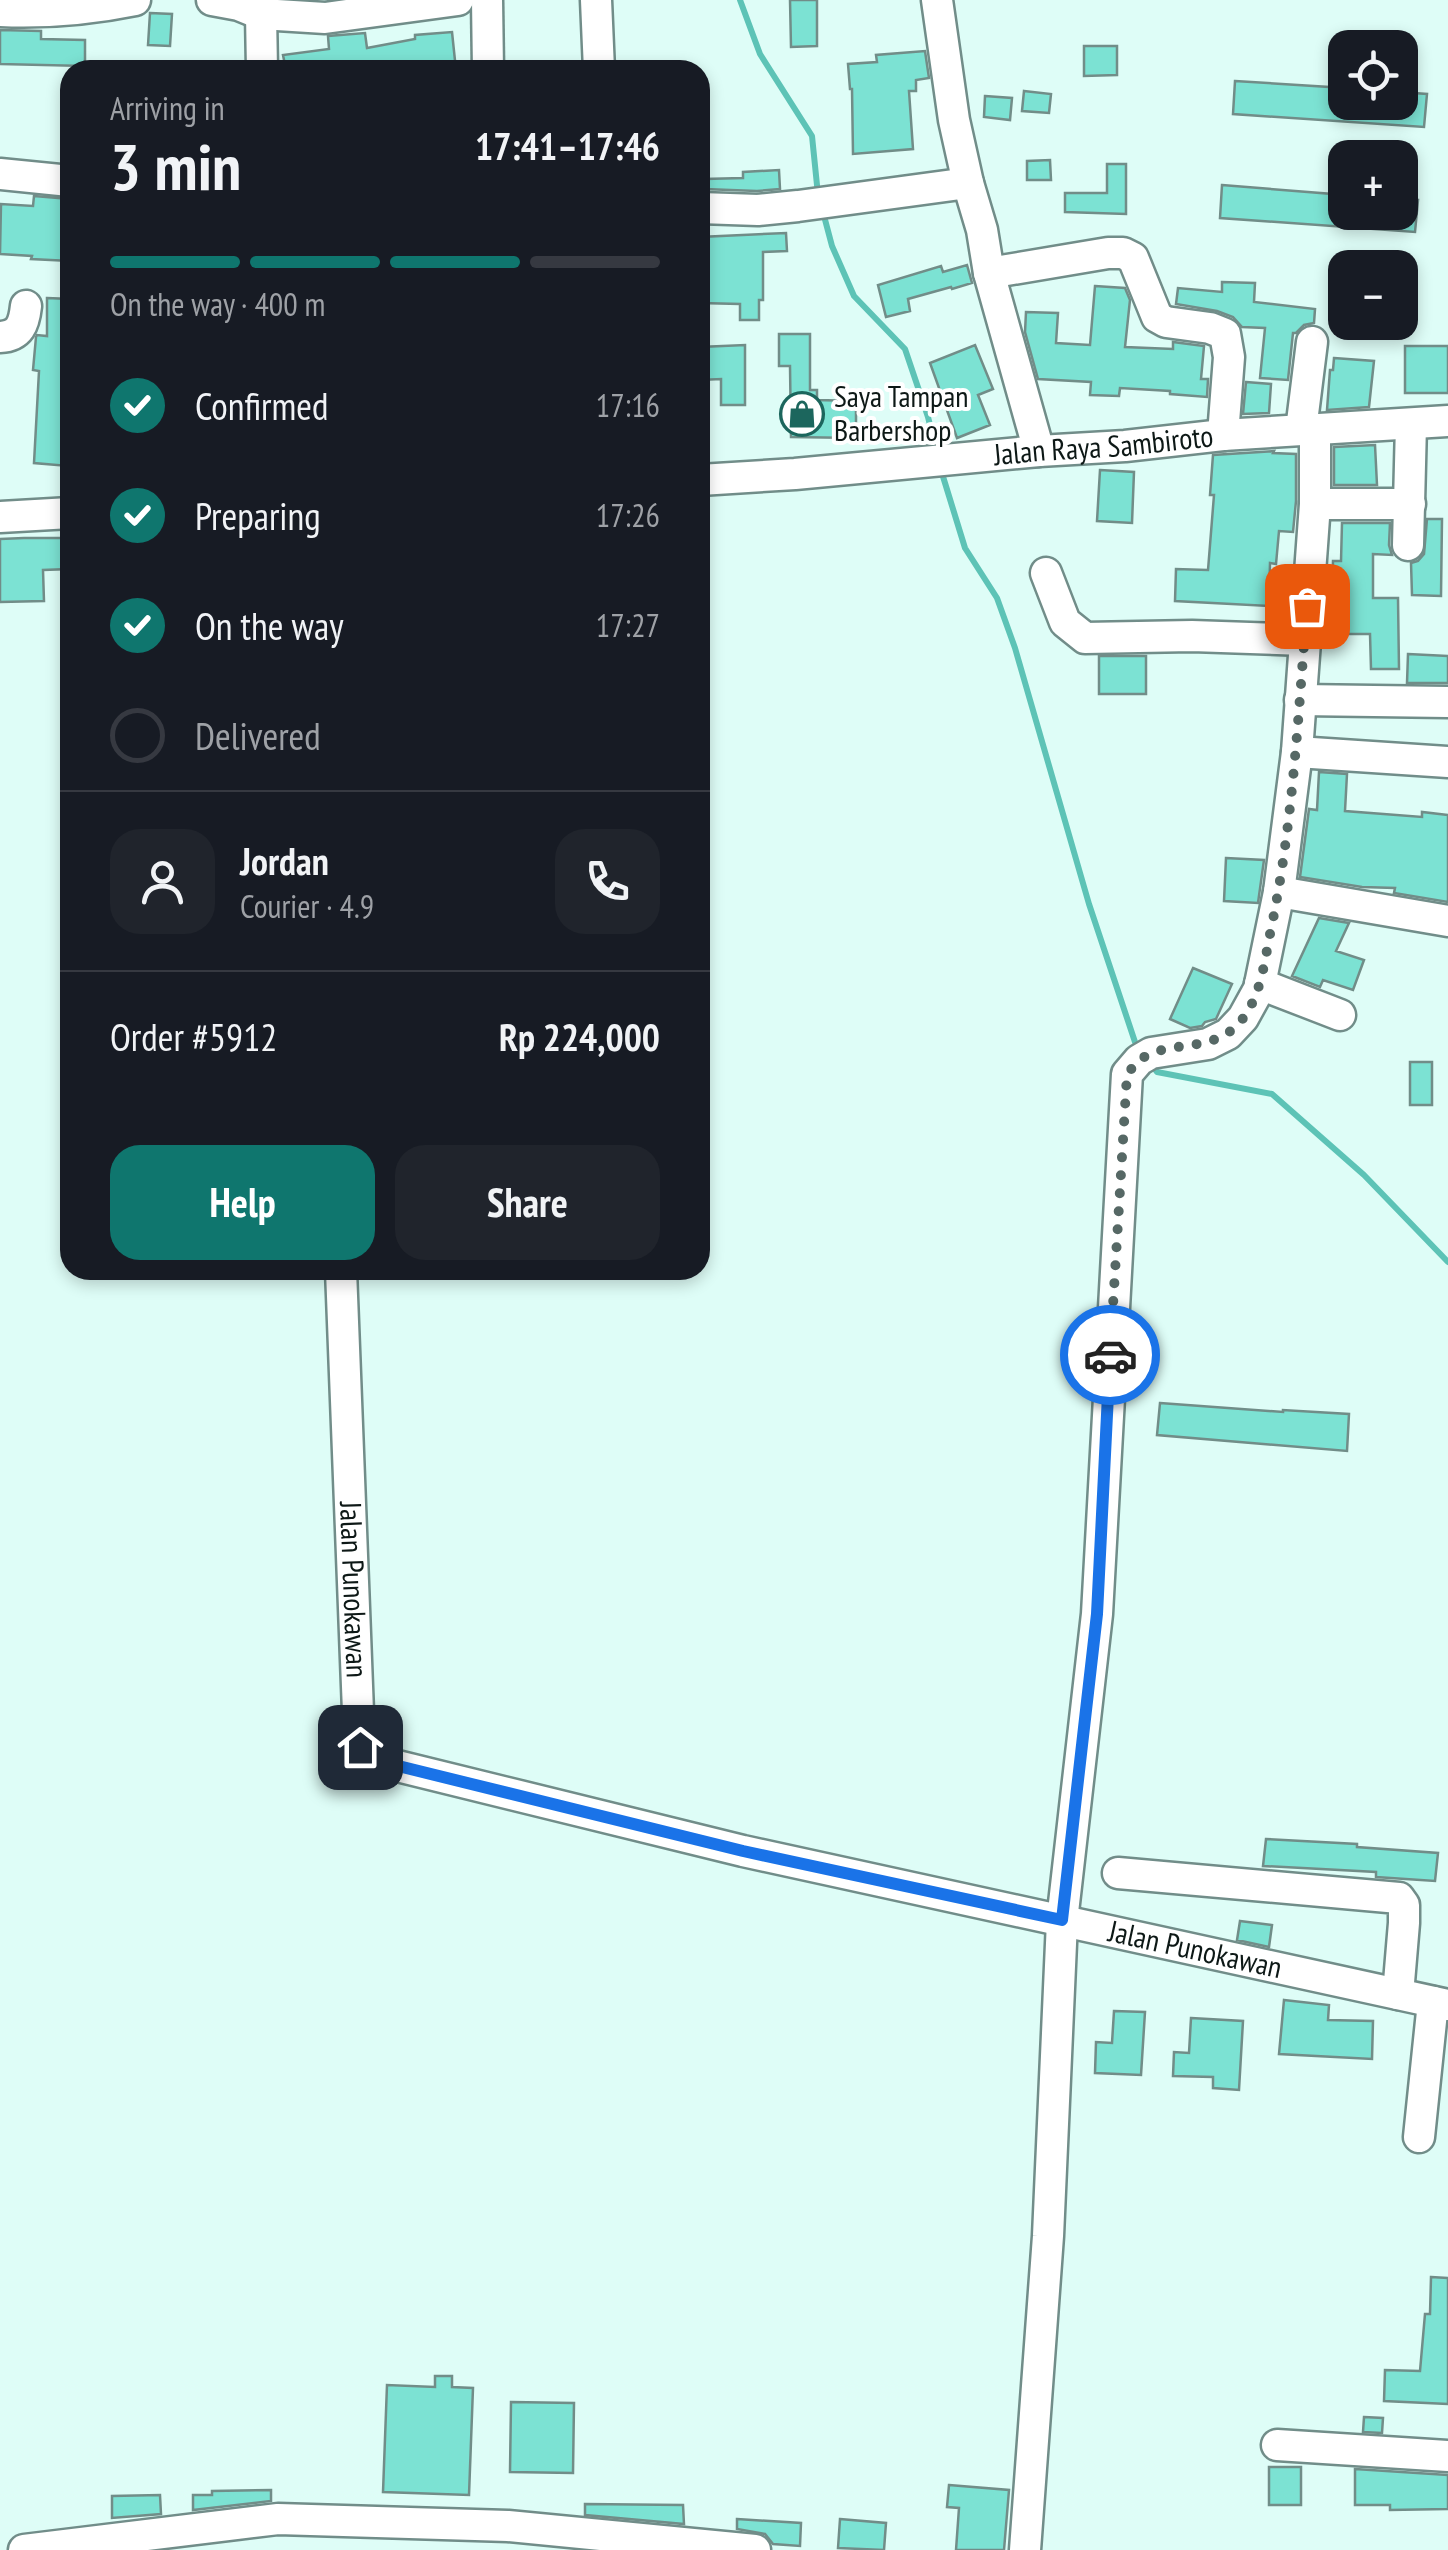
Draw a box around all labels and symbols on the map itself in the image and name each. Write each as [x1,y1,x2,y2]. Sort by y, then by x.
place label: Saya Tampan Barbershop [834,376,968,449]
shop icon: Saya Tampan Barbershop [779,391,825,437]
street label: Jalan Raya Sambiroto [991,415,1215,473]
pin [1265,564,1350,649]
courier [1060,1305,1160,1405]
street label: Jalan Punokawan [332,1500,378,1678]
pin [318,1705,403,1790]
street label: Jalan Punokawan [1104,1910,1286,1986]

